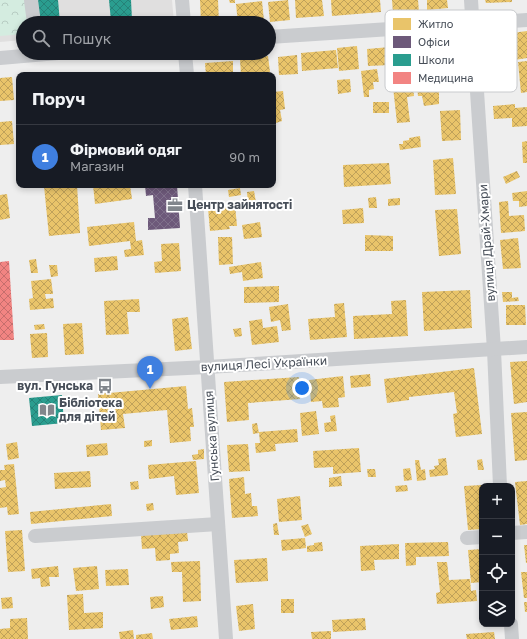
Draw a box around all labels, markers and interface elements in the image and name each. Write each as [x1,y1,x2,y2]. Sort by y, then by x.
legend [385,10,517,92]
search box [16,16,276,60]
text: Житло [418,17,454,30]
icon: search [30,27,52,49]
text: Пошук [62,29,111,47]
text: Офіси [418,35,450,48]
text: Школи [418,53,454,66]
text: Медицина [418,71,474,84]
text: Поруч [32,88,85,109]
text: Фірмовий одяг [70,140,182,158]
text: 1 [42,149,48,165]
text: 90 m [229,149,260,165]
text: Магазин [70,158,124,174]
street label: вулиця Драй-Хмари [475,184,498,302]
office icon: Центр зайнятості [166,196,184,214]
place label: Центр зайнятості [187,197,292,212]
street label: вулиця Лесі Українки [200,353,327,374]
pin: 1 [137,356,163,389]
bus stop icon: вул. Гунська [96,377,114,395]
place label: вул. Гунська [17,378,93,393]
your location [292,378,312,398]
street label: Гунська вулиця [201,390,222,482]
place label: Бібліотека для дітей [59,395,122,424]
library icon: Бібліотека для дітей [38,401,56,419]
map controls [479,483,515,627]
button: + [479,483,515,519]
button: − [479,519,515,555]
button: locate [479,555,515,591]
button: layers [479,591,515,627]

